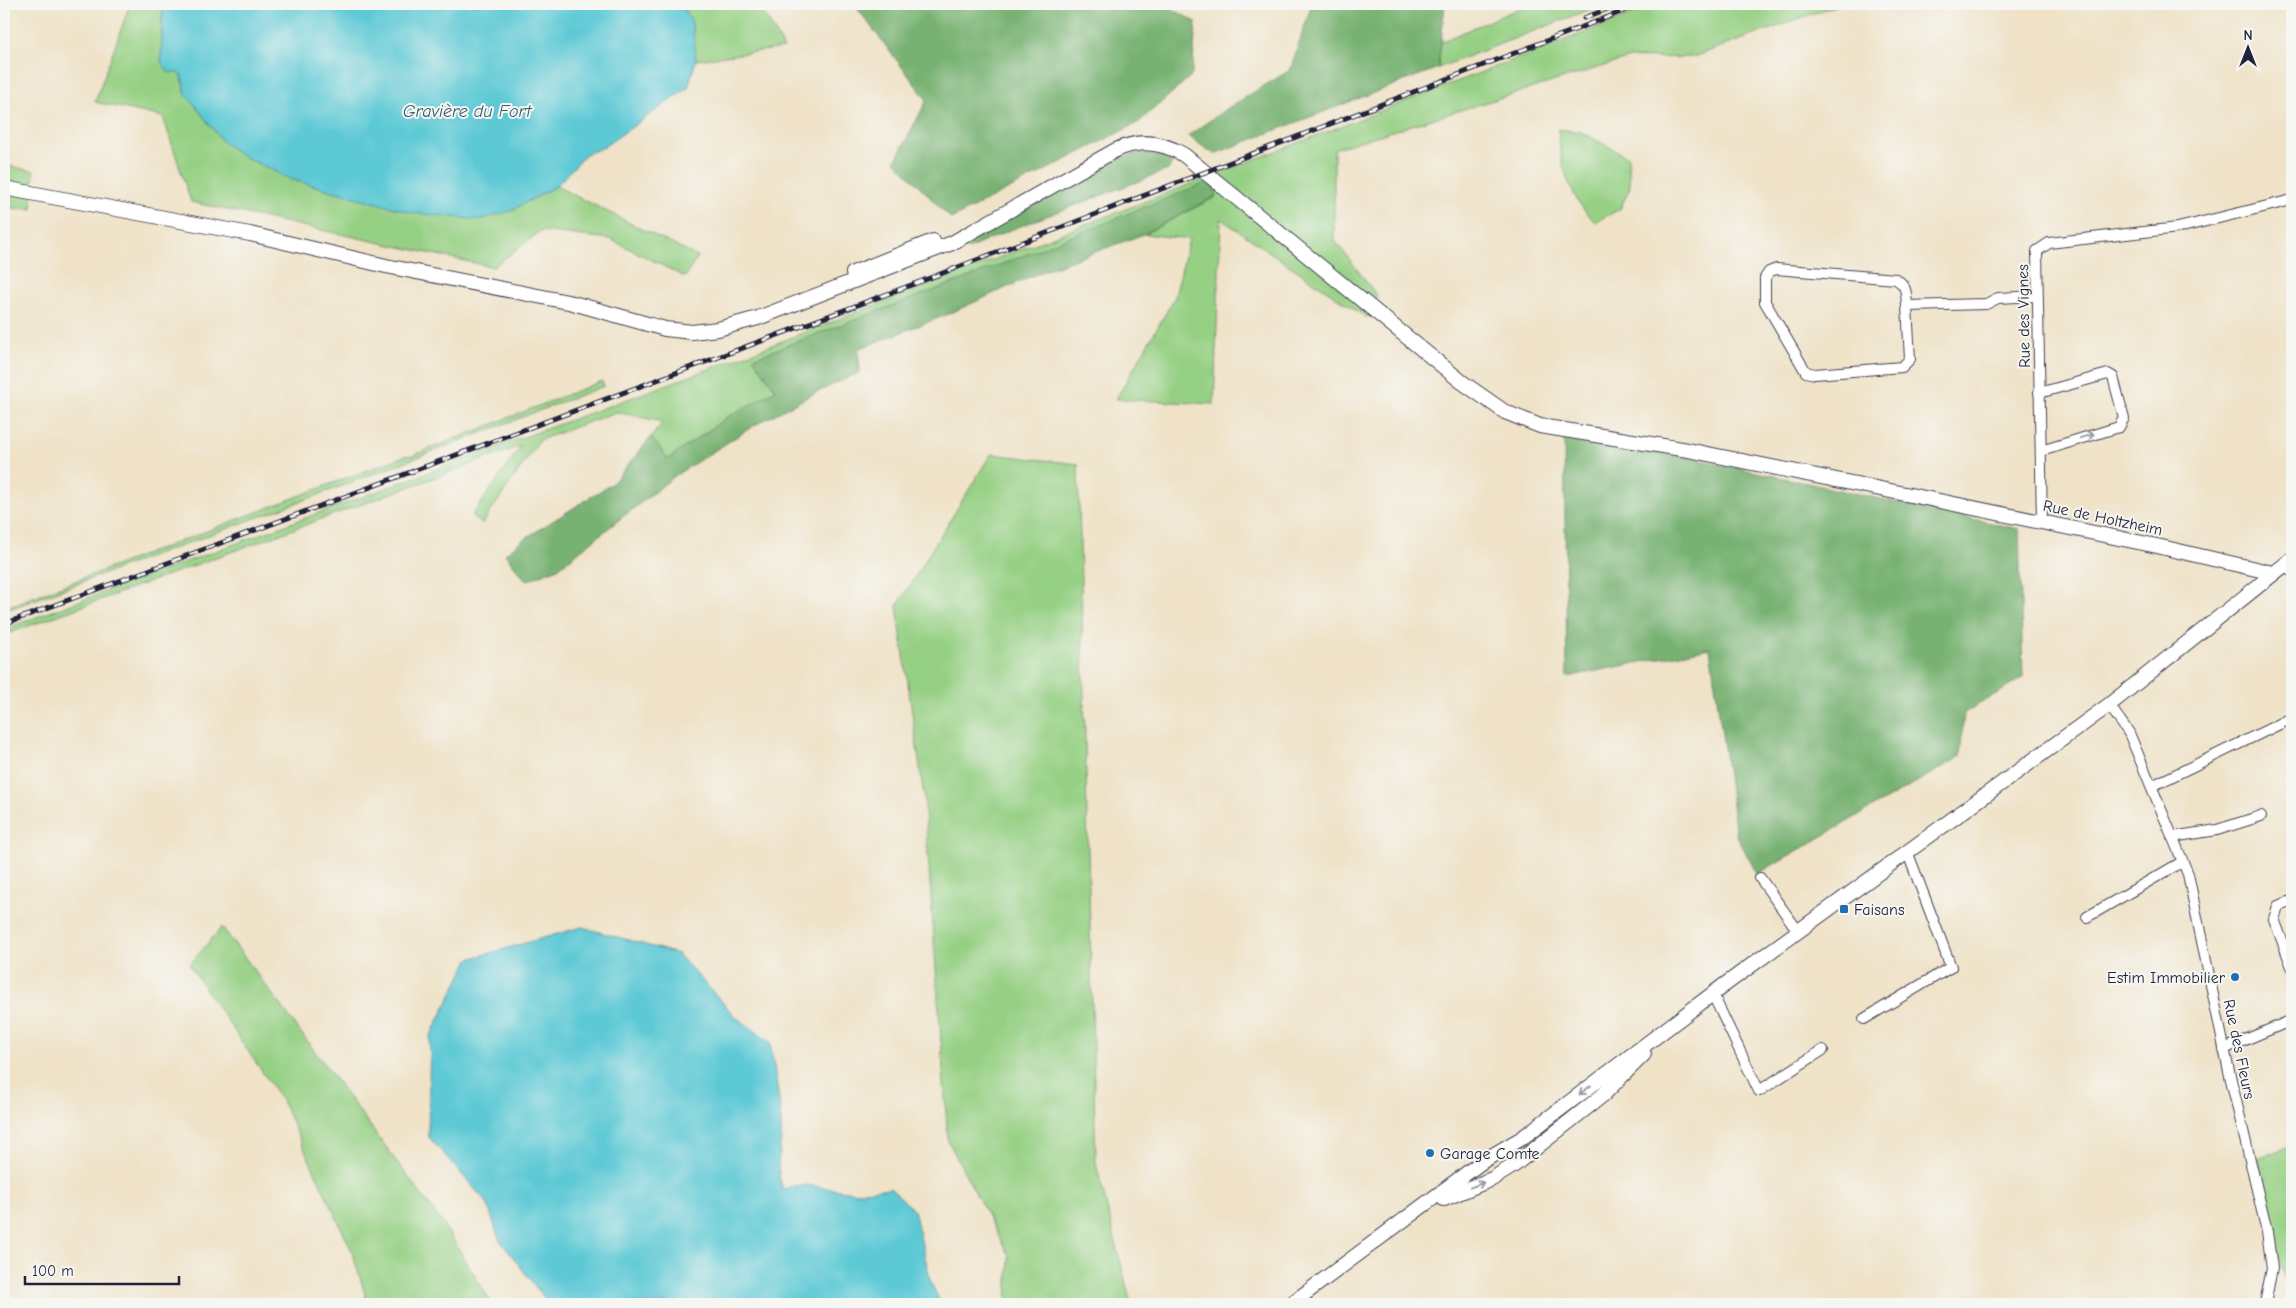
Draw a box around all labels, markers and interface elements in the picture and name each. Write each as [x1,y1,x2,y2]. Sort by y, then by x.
north arrow [2224,22,2274,72]
text: N [2243,27,2253,44]
water label: Gravière du Fort [403,101,533,122]
street label: Rue des Vignes [2014,264,2034,368]
one-way arrow [2079,431,2095,441]
street label: Rue de Holtzheim [2042,497,2164,539]
place label: Faisans [1854,901,1905,919]
marker: Faisans [1838,903,1850,915]
place label: Estim Immobilier [2107,969,2226,987]
marker: Estim Immobilier [2229,971,2241,983]
street label: Rue des Fleurs [2220,998,2258,1101]
one-way arrow [1579,1084,1592,1095]
place label: Garage Comte [1440,1145,1540,1163]
marker: Garage Comte [1424,1147,1436,1159]
one-way arrow [1469,1179,1484,1189]
scale bar [25,1253,179,1285]
text: 100 m [32,1262,74,1280]

